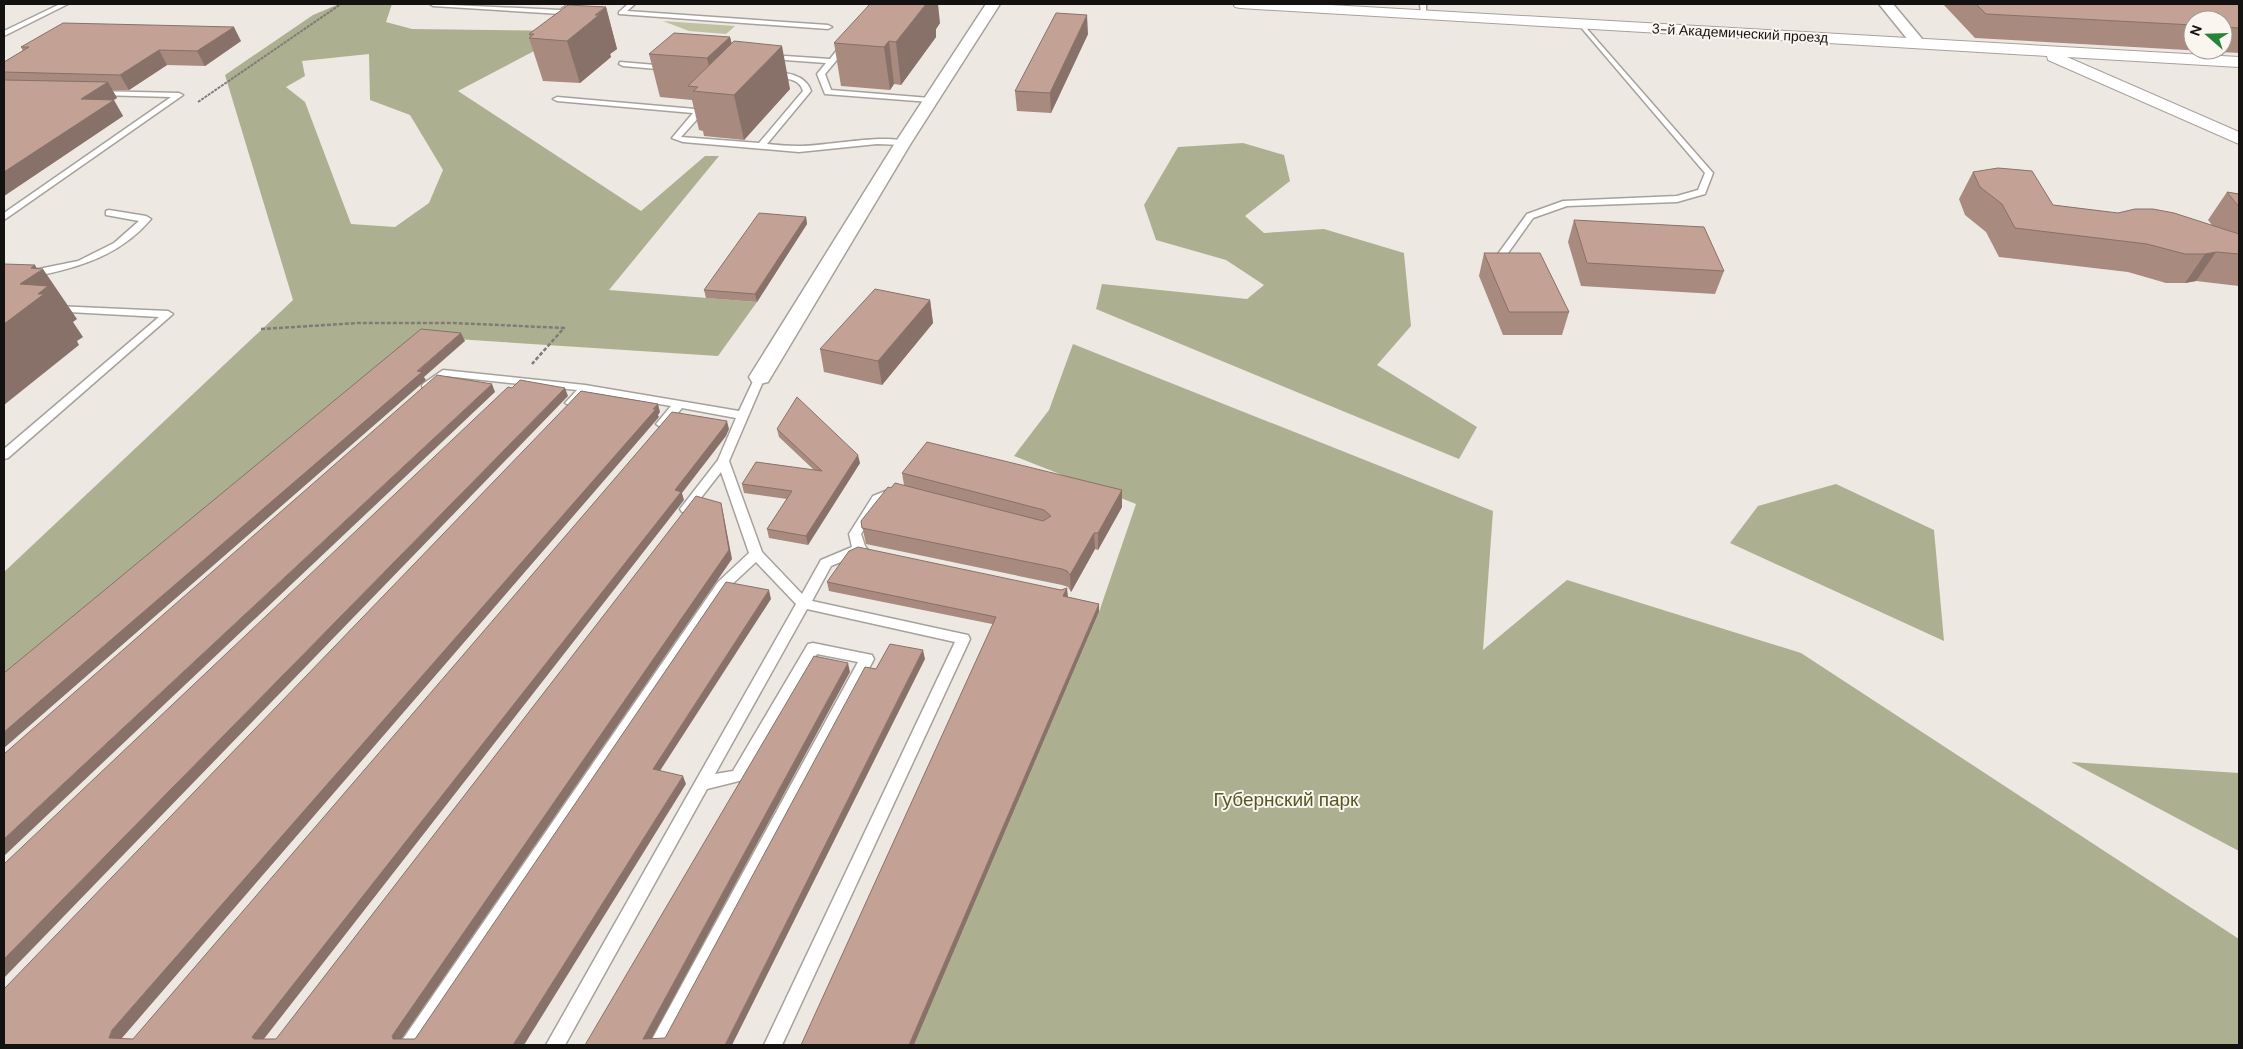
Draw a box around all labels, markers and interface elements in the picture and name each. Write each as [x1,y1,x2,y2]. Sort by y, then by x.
north arrow [2183,10,2233,60]
street label: 3-й Академический проезд [1651,19,1829,47]
text: N [2186,23,2206,38]
park label: Губернский парк [1214,787,1359,812]

